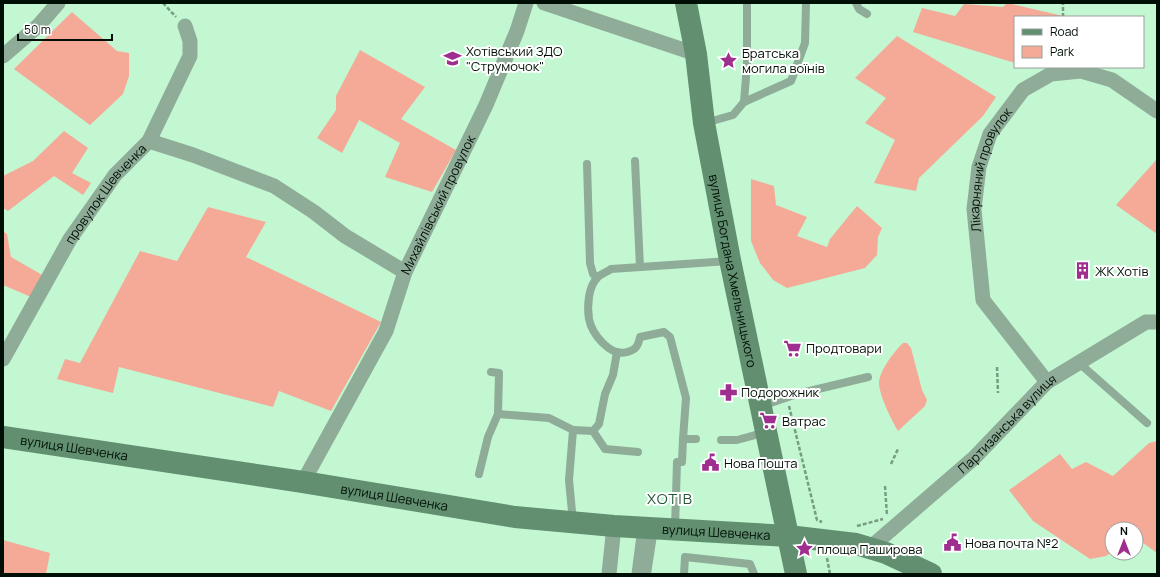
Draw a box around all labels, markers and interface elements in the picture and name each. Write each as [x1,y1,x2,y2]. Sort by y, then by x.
scale bar [18,16,112,42]
legend [1014,16,1144,68]
text: 50 m [24,21,51,38]
text: Road [1050,23,1078,40]
place label: Хотівський ЗДО "Струмочок" [466,42,563,75]
text: Park [1050,43,1075,60]
place label: Братська могила воїнів [742,44,825,77]
school or university icon: Хотівський ЗДО "Струмочок" [443,48,463,68]
place icon: Братська могила воїнів [719,50,739,70]
street label: Лікарняний провулок [965,103,1016,233]
street label: Михайлівський провулок [396,131,479,278]
street label: провулок Шевченка [60,140,150,247]
street label: вулиця Богдана Хмельницького [705,173,761,369]
building icon: ЖК Хотів [1072,261,1092,281]
place label: ЖК Хотів [1095,262,1148,280]
supermarket icon: Продтовари [783,338,803,358]
place label: Продтовари [806,339,882,357]
street label: Партизанська вулиця [954,369,1060,477]
pharmacy icon: Подорожник [718,382,738,402]
place label: Подорожник [741,383,820,401]
supermarket icon: Ватрас [759,411,779,431]
place label: Ватрас [782,412,826,430]
street label: вулиця Шевченка [19,431,129,465]
public building icon: Нова Пошта [701,453,721,473]
place label: Нова Пошта [724,454,797,472]
street label: вулиця Шевченка [339,479,450,515]
district label: ХОТІВ [647,488,693,509]
street label: вулиця Шевченка [661,520,771,544]
north arrow [1104,521,1144,561]
text: N [1120,523,1128,538]
public building icon: Нова почта №2 [942,533,962,553]
place label: Нова почта №2 [965,534,1058,552]
place icon: площа Паширова [794,539,814,559]
place label: площа Паширова [817,540,922,558]

